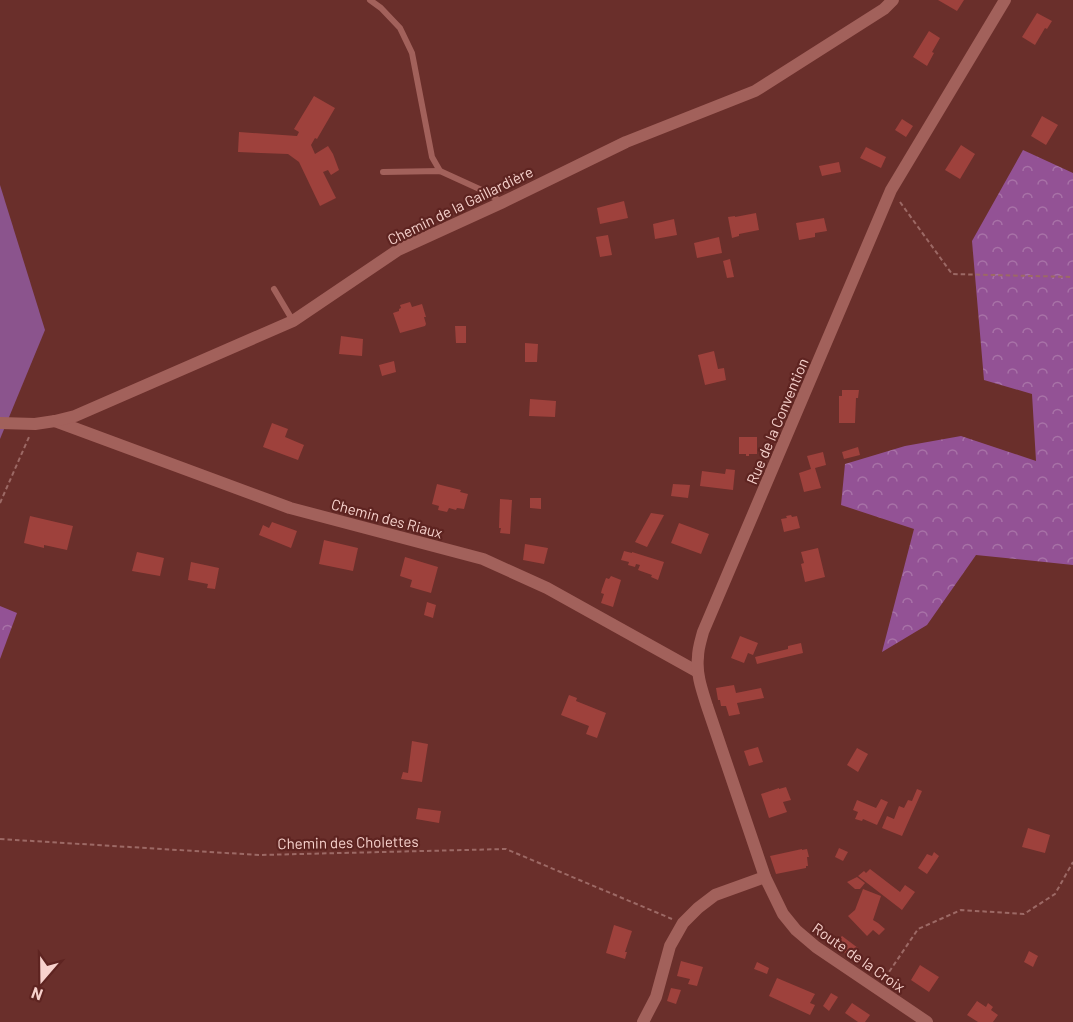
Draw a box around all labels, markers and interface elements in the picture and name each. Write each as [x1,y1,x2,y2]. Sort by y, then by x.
street label: Chemin de la Gaillardière [384,162,536,248]
street label: Rue de la Convention [742,355,812,487]
street label: Chemin des Riaux [329,494,445,542]
street label: Chemin des Cholettes [277,832,419,852]
street label: Route de la Croix [809,919,909,995]
north arrow [12,950,72,1010]
text: N [28,984,45,1005]

